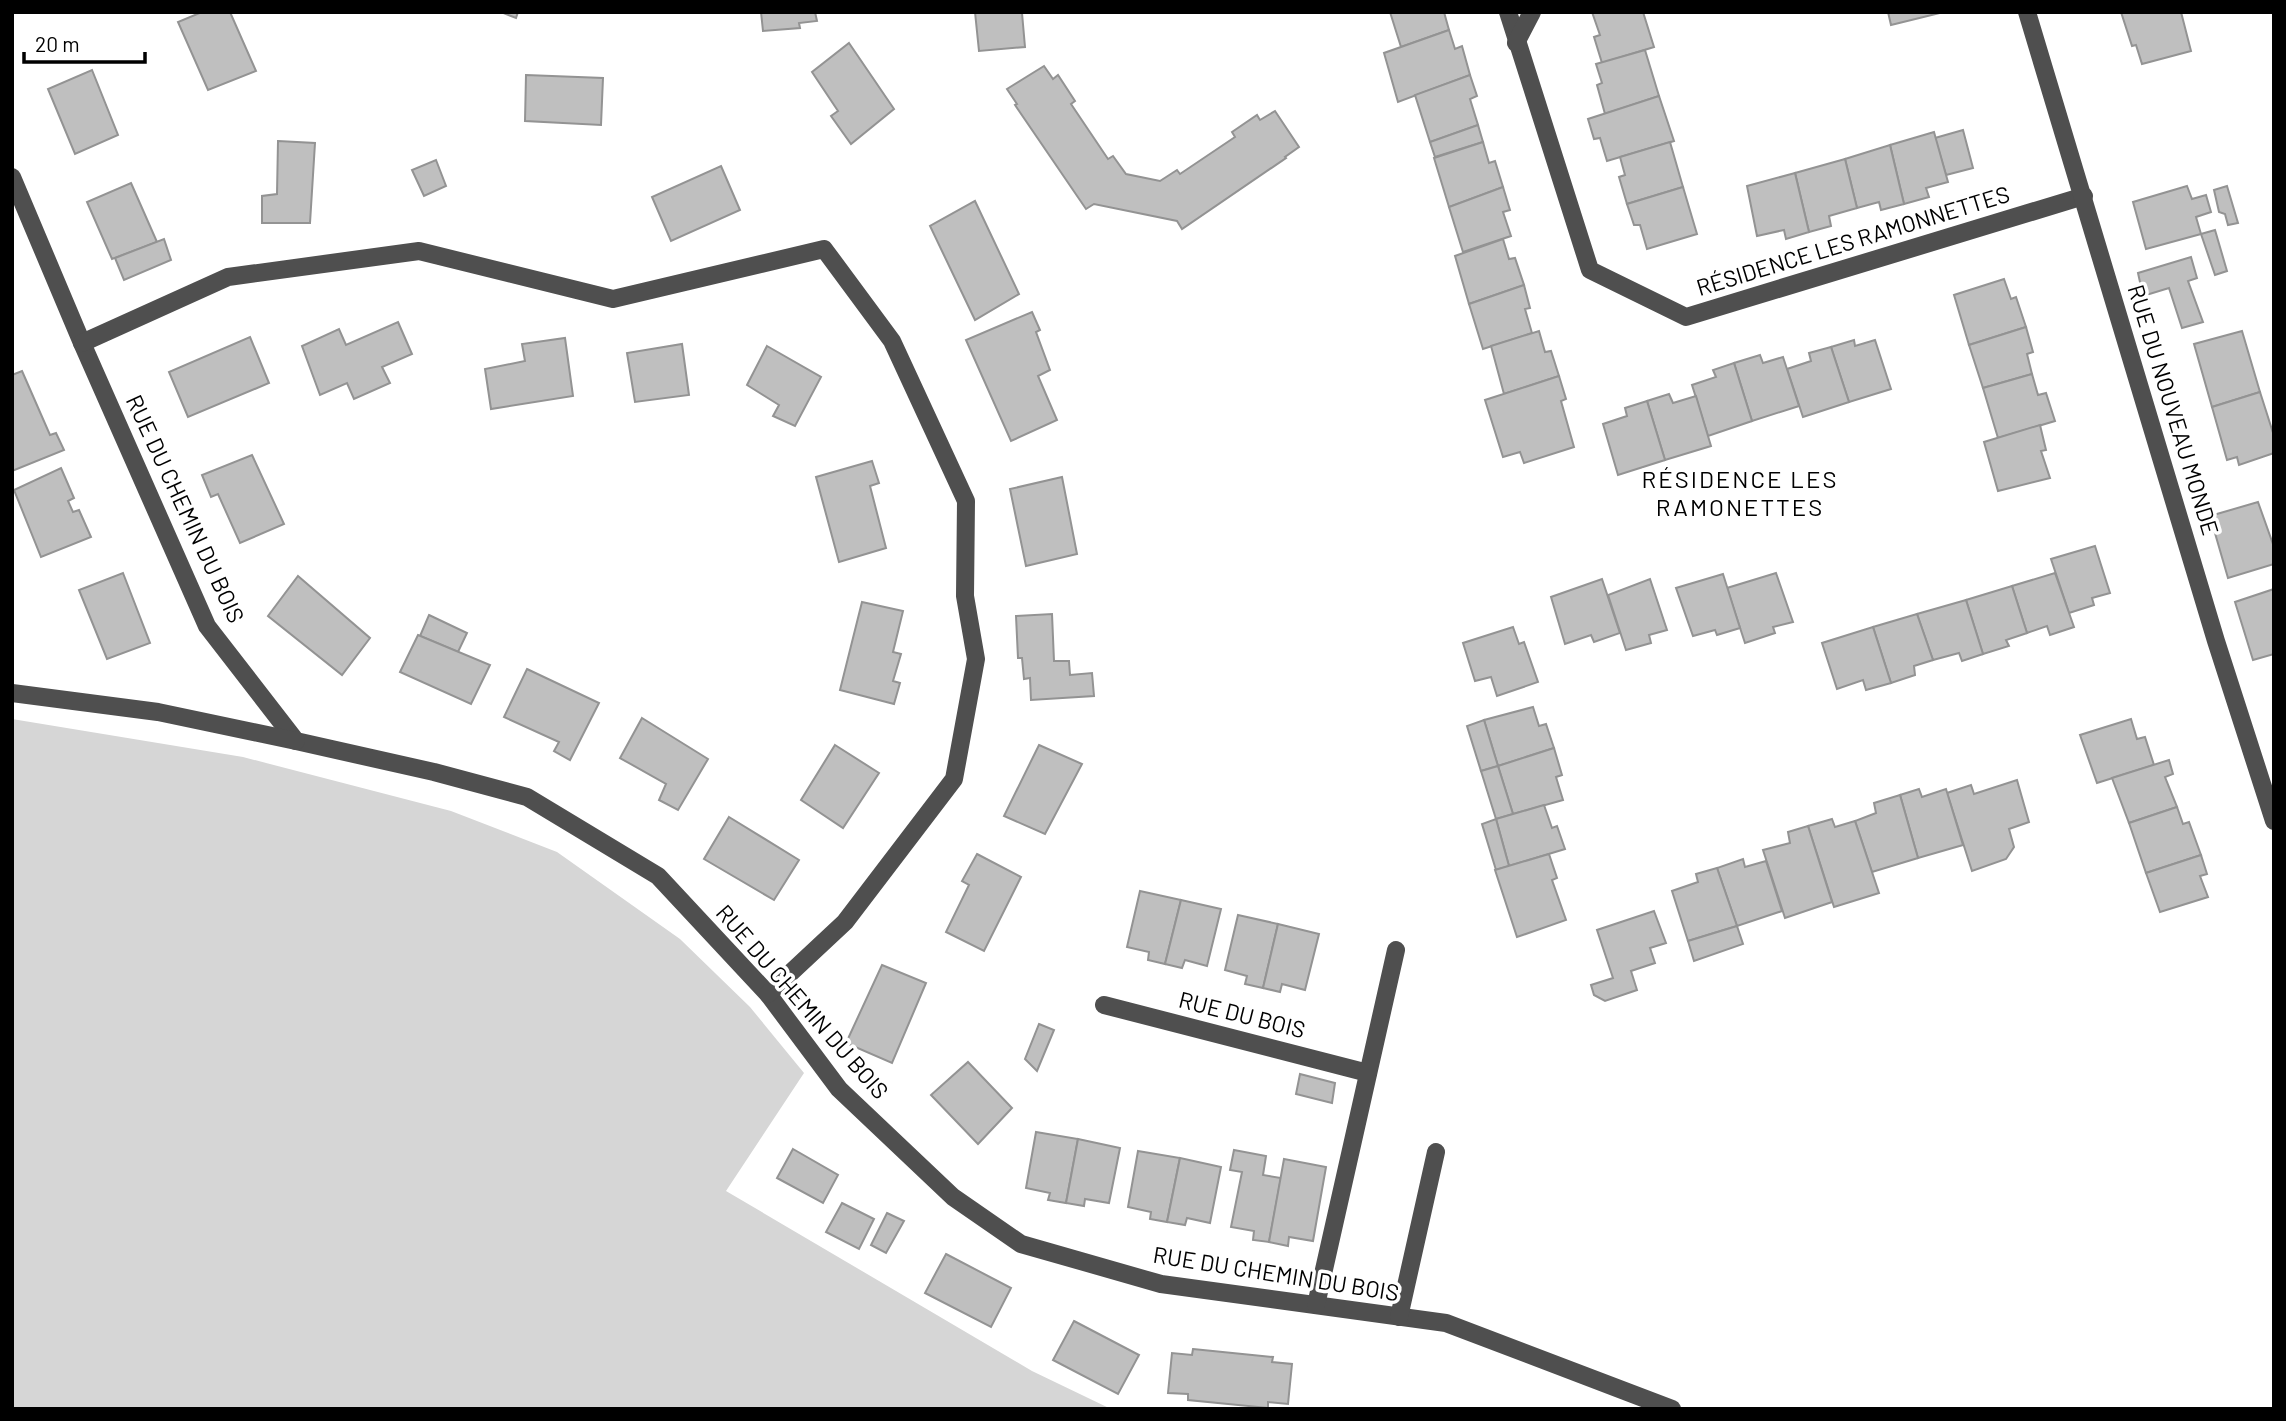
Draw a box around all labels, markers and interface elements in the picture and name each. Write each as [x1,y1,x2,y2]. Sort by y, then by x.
scale bar [24,21,145,65]
text: 20 m [35,31,80,56]
street label: RÉSIDENCE LES RAMONNETTES [1693,179,2013,301]
street label: RUE DU NOUVEAU MONDE [2122,281,2225,538]
street label: RUE DU CHEMIN DU BOIS [121,390,251,627]
district label: RÉSIDENCE LES RAMONETTES [1641,464,1839,521]
street label: RUE DU CHEMIN DU BOIS [711,898,895,1104]
street label: RUE DU BOIS [1176,985,1308,1043]
street label: RUE DU CHEMIN DU BOIS [1151,1240,1401,1306]

